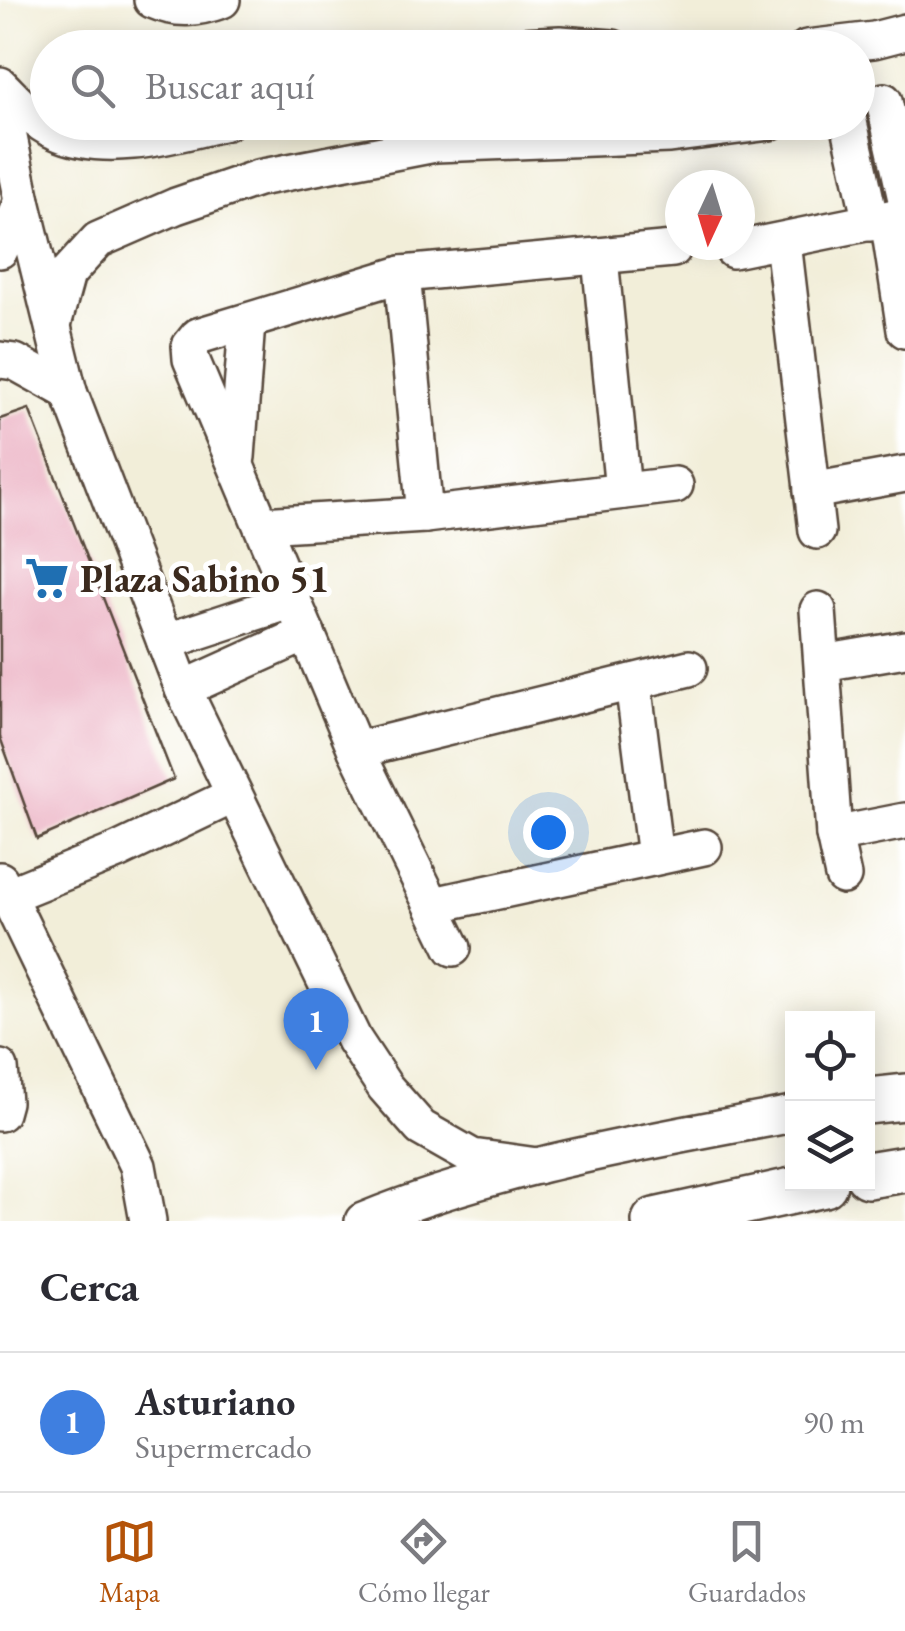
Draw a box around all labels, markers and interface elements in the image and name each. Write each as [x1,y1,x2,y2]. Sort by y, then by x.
search box [30,30,875,140]
icon: search [65,58,120,113]
text: Buscar aquí [145,61,314,110]
north arrow [665,170,755,260]
supermarket icon: Plaza Sabino 51 [23,554,71,602]
place label: Plaza Sabino 51 [80,554,329,603]
your location [523,807,574,858]
pin: 1 [284,988,348,1070]
map controls [785,1011,875,1191]
button: locate [785,1011,875,1101]
button: layers [785,1101,875,1191]
text: Cerca [40,1259,139,1314]
text: Asturiano [135,1377,295,1426]
text: 1 [64,1401,81,1443]
text: 90 m [803,1401,865,1443]
text: Supermercado [135,1426,312,1468]
tab: Mapa [99,1514,160,1610]
tab: Cómo llegar [358,1514,490,1610]
tab: Guardados [688,1514,806,1610]

